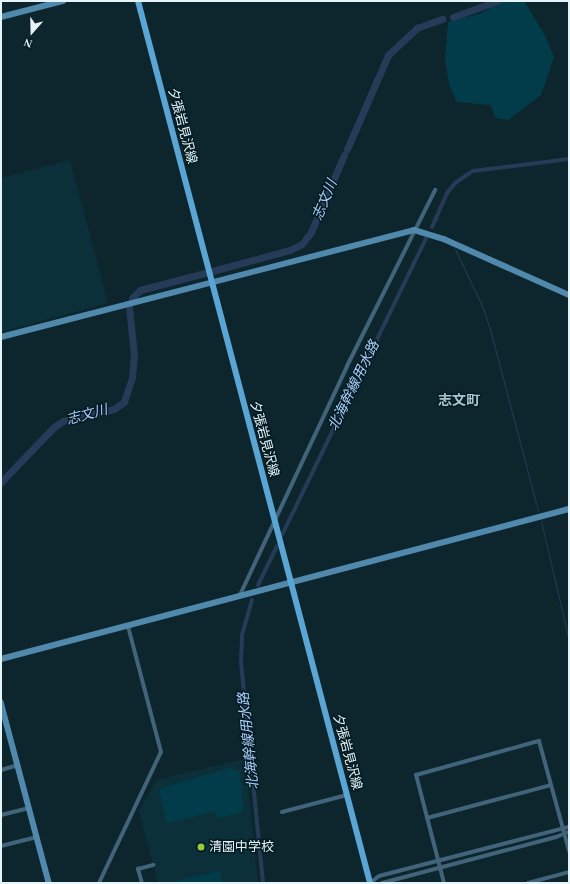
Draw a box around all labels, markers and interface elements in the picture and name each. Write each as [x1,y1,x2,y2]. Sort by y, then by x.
north arrow [12,12,52,52]
text: N [22,36,34,50]
street label: 夕張岩見沢線 [164,86,200,166]
water label: 志文川 [309,177,341,223]
water label: 北海幹線用水路 [325,338,383,434]
district label: 志文町 [438,393,480,409]
street label: 夕張岩見沢線 [246,399,282,479]
water label: 志文川 [65,401,109,429]
water label: 北海幹線用水路 [236,691,262,791]
street label: 夕張岩見沢線 [329,712,365,792]
place label: 清園中学校 [209,839,274,855]
marker: 清園中学校 [196,842,206,852]

